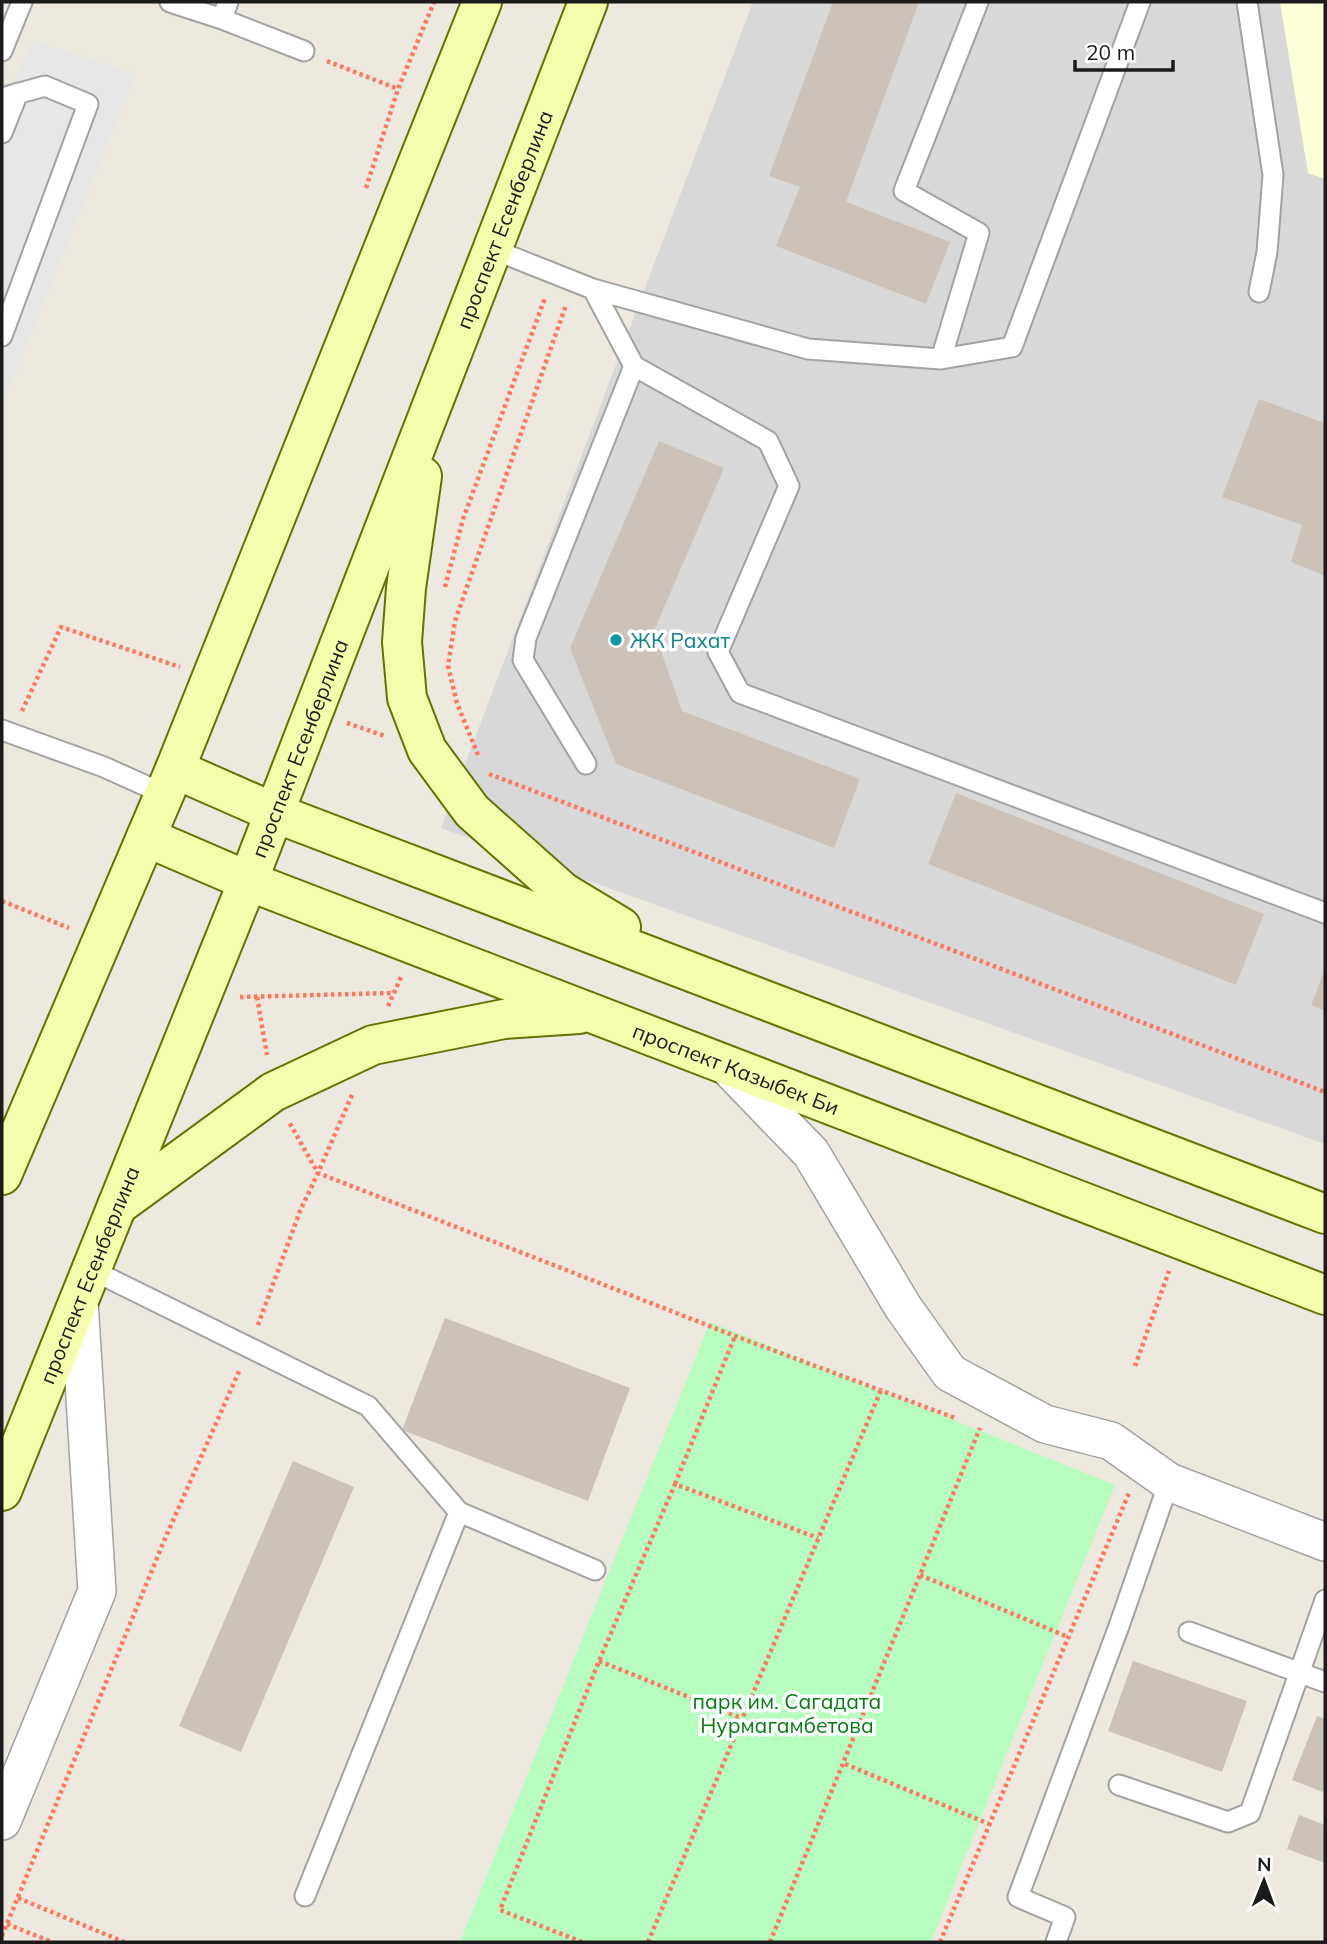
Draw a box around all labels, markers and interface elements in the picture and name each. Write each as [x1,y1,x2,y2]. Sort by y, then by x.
scale bar [1075,28,1173,72]
text: 20 m [1086,39,1135,65]
street label: проспект Есенберлина [450,106,558,333]
place label: ЖК Рахат [630,627,731,653]
marker: ЖК Рахат [608,632,624,648]
street label: проспект Есенберлина [245,635,353,861]
street label: проспект Казыбек Би [629,1017,843,1120]
street label: проспект Есенберлина [34,1162,145,1388]
park label: парк им. Сагадата Нурмагамбетова [693,1688,881,1738]
north arrow [1229,1846,1299,1916]
text: N [1257,1852,1272,1876]

